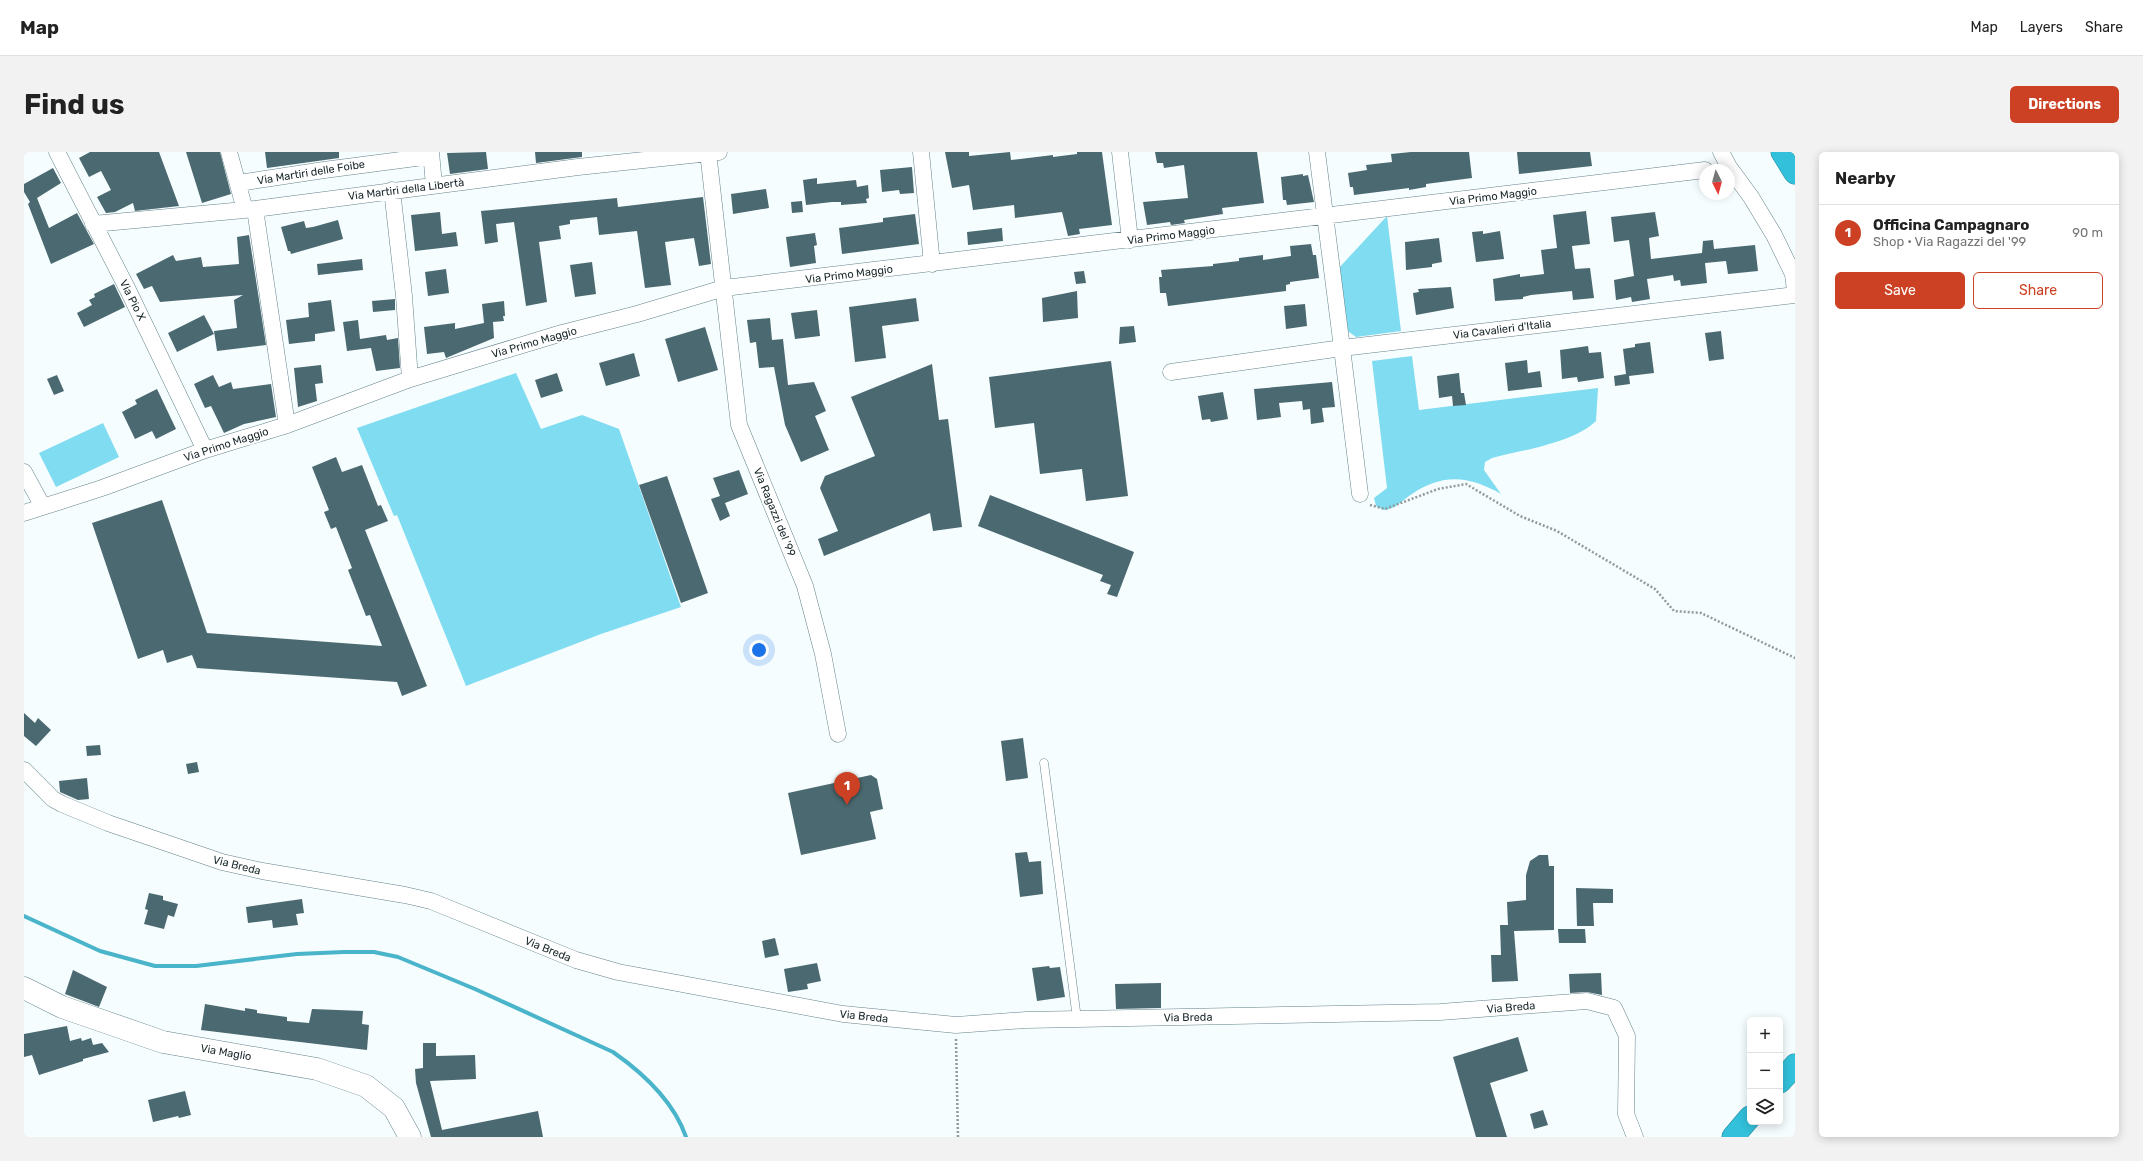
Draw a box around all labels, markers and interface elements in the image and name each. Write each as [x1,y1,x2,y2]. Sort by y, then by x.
text: Map [20,16,59,39]
text: Map [1971,19,1998,36]
text: Layers [2020,19,2063,36]
text: Share [2085,19,2123,36]
button: Directions [2010,86,2119,123]
text: Find us [24,88,124,121]
street label: Via Martiri delle Foibe [256,158,366,187]
north arrow [1699,164,1735,200]
text: Nearby [1835,168,1896,188]
street label: Via Martiri della Libertà [347,176,465,203]
street label: Via Primo Maggio [1448,185,1538,208]
text: Officina Campagnaro [1873,216,2029,234]
street label: Via Primo Maggio [1126,224,1216,247]
text: 1 [1845,225,1851,240]
text: 90 m [2072,225,2103,240]
text: Shop · Via Ragazzi del '99 [1873,234,2026,249]
street label: Via Primo Maggio [804,263,894,286]
button: Save [1835,272,1965,309]
button: Share [1973,272,2103,309]
street label: Via Pio X [117,278,148,323]
street label: Via Cavalieri d'Italia [1452,317,1552,342]
street label: Via Primo Maggio [490,324,578,361]
street label: Via Primo Maggio [182,425,270,464]
street label: Via Ragazzi del '99 [751,466,798,558]
your location [749,640,769,660]
pin: 1 [834,772,860,805]
street label: Via Breda [212,853,262,878]
street label: Via Breda [523,934,573,965]
street label: Via Breda [1486,999,1536,1016]
street label: Via Breda [839,1007,889,1026]
street label: Via Breda [1164,1011,1213,1024]
map controls [1747,1017,1783,1125]
button: + [1747,1017,1783,1053]
street label: Via Maglio [199,1042,252,1063]
button: − [1747,1053,1783,1089]
button: layers [1747,1089,1783,1125]

